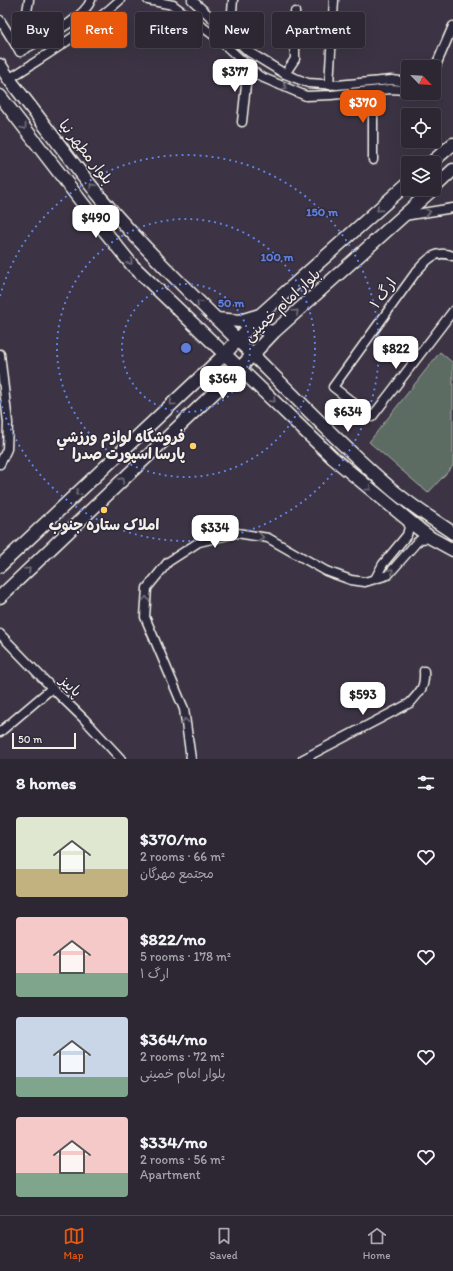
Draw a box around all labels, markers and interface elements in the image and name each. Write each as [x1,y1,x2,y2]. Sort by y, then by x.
chip: Buy [12,12,63,48]
chip: Rent [71,12,127,48]
chip: Filters [135,12,202,48]
chip: New [210,12,264,48]
chip: Apartment [272,12,365,48]
pin: $377 [211,59,259,93]
north arrow [401,60,441,100]
map controls [401,60,441,196]
text: $377 [222,64,248,79]
one-way arrow [281,82,288,90]
pin: $370 [339,90,387,124]
text: $370 [349,95,377,110]
button: locate [401,108,441,148]
street label: بلوار مطهر نیا [55,116,117,188]
one-way arrow [19,122,26,129]
button: layers [401,156,441,196]
one-way arrow [90,184,97,191]
one-way arrow [376,204,383,211]
pin: $490 [72,205,120,239]
text: 150 m [306,205,339,219]
one-way arrow [425,208,431,217]
text: $490 [81,210,111,225]
text: 100 m [260,250,294,264]
one-way arrow [125,257,132,265]
street label: بلوار امام خمینی [240,265,326,347]
street label: ارگ ۱ [366,274,400,312]
text: 50 m [218,296,245,310]
one-way arrow [196,300,204,308]
one-way arrow [292,310,299,317]
pin: $822 [372,336,420,370]
centre of rings [179,341,193,355]
text: $822 [382,341,410,356]
pin: $364 [199,366,247,400]
text: $364 [209,371,237,386]
one-way arrow [268,395,276,403]
one-way arrow [169,398,177,406]
pin: $634 [324,399,372,433]
text: $634 [334,404,362,419]
place label: فروشگاه لوازم ورزشي پارسا اسپورت صدرا [57,427,186,464]
marker: فروشگاه لوازم ورزشي پارسا اسپورت صدرا [188,441,198,451]
one-way arrow [117,477,125,485]
one-way arrow [364,483,371,490]
one-way arrow [75,488,83,496]
marker: املاک ستاره جنوب [99,505,109,515]
pin: $334 [191,515,239,549]
place label: املاک ستاره جنوب [49,516,159,535]
text: $334 [201,520,229,535]
one-way arrow [258,532,264,541]
one-way arrow [23,567,31,575]
one-way arrow [386,568,394,576]
one-way arrow [142,596,151,602]
street label: پاییز [54,670,86,701]
pin: $593 [339,682,387,716]
text: $593 [349,687,377,702]
one-way arrow [181,717,190,724]
scale bar [12,731,76,750]
text: 50 m [18,733,42,746]
icon: filters [415,772,437,794]
text: 8 homes [16,773,76,793]
text: $370/mo [140,829,207,849]
icon: home [48,833,96,881]
icon: heart [415,846,437,868]
text: 2 rooms · 66 m² [140,849,225,864]
text: مجتمع مهرگان [140,866,214,881]
text: $822/mo [140,929,206,949]
icon: home [48,933,96,981]
icon: heart [415,946,437,968]
text: 5 rooms · 178 m² [140,949,231,964]
text: ارگ ۱ [140,966,169,981]
text: $364/mo [140,1029,207,1049]
icon: home [48,1033,96,1081]
icon: heart [415,1046,437,1068]
text: 2 rooms · 72 m² [140,1049,225,1064]
text: بلوار امام خمینی [140,1066,226,1081]
text: $334/mo [140,1132,207,1152]
icon: home [48,1133,96,1181]
icon: heart [415,1146,437,1168]
text: 2 rooms · 56 m² [140,1152,225,1167]
text: Apartment [140,1167,201,1182]
tab: Map [63,1225,85,1262]
tab: Saved [210,1225,238,1262]
tab: Home [363,1225,390,1262]

